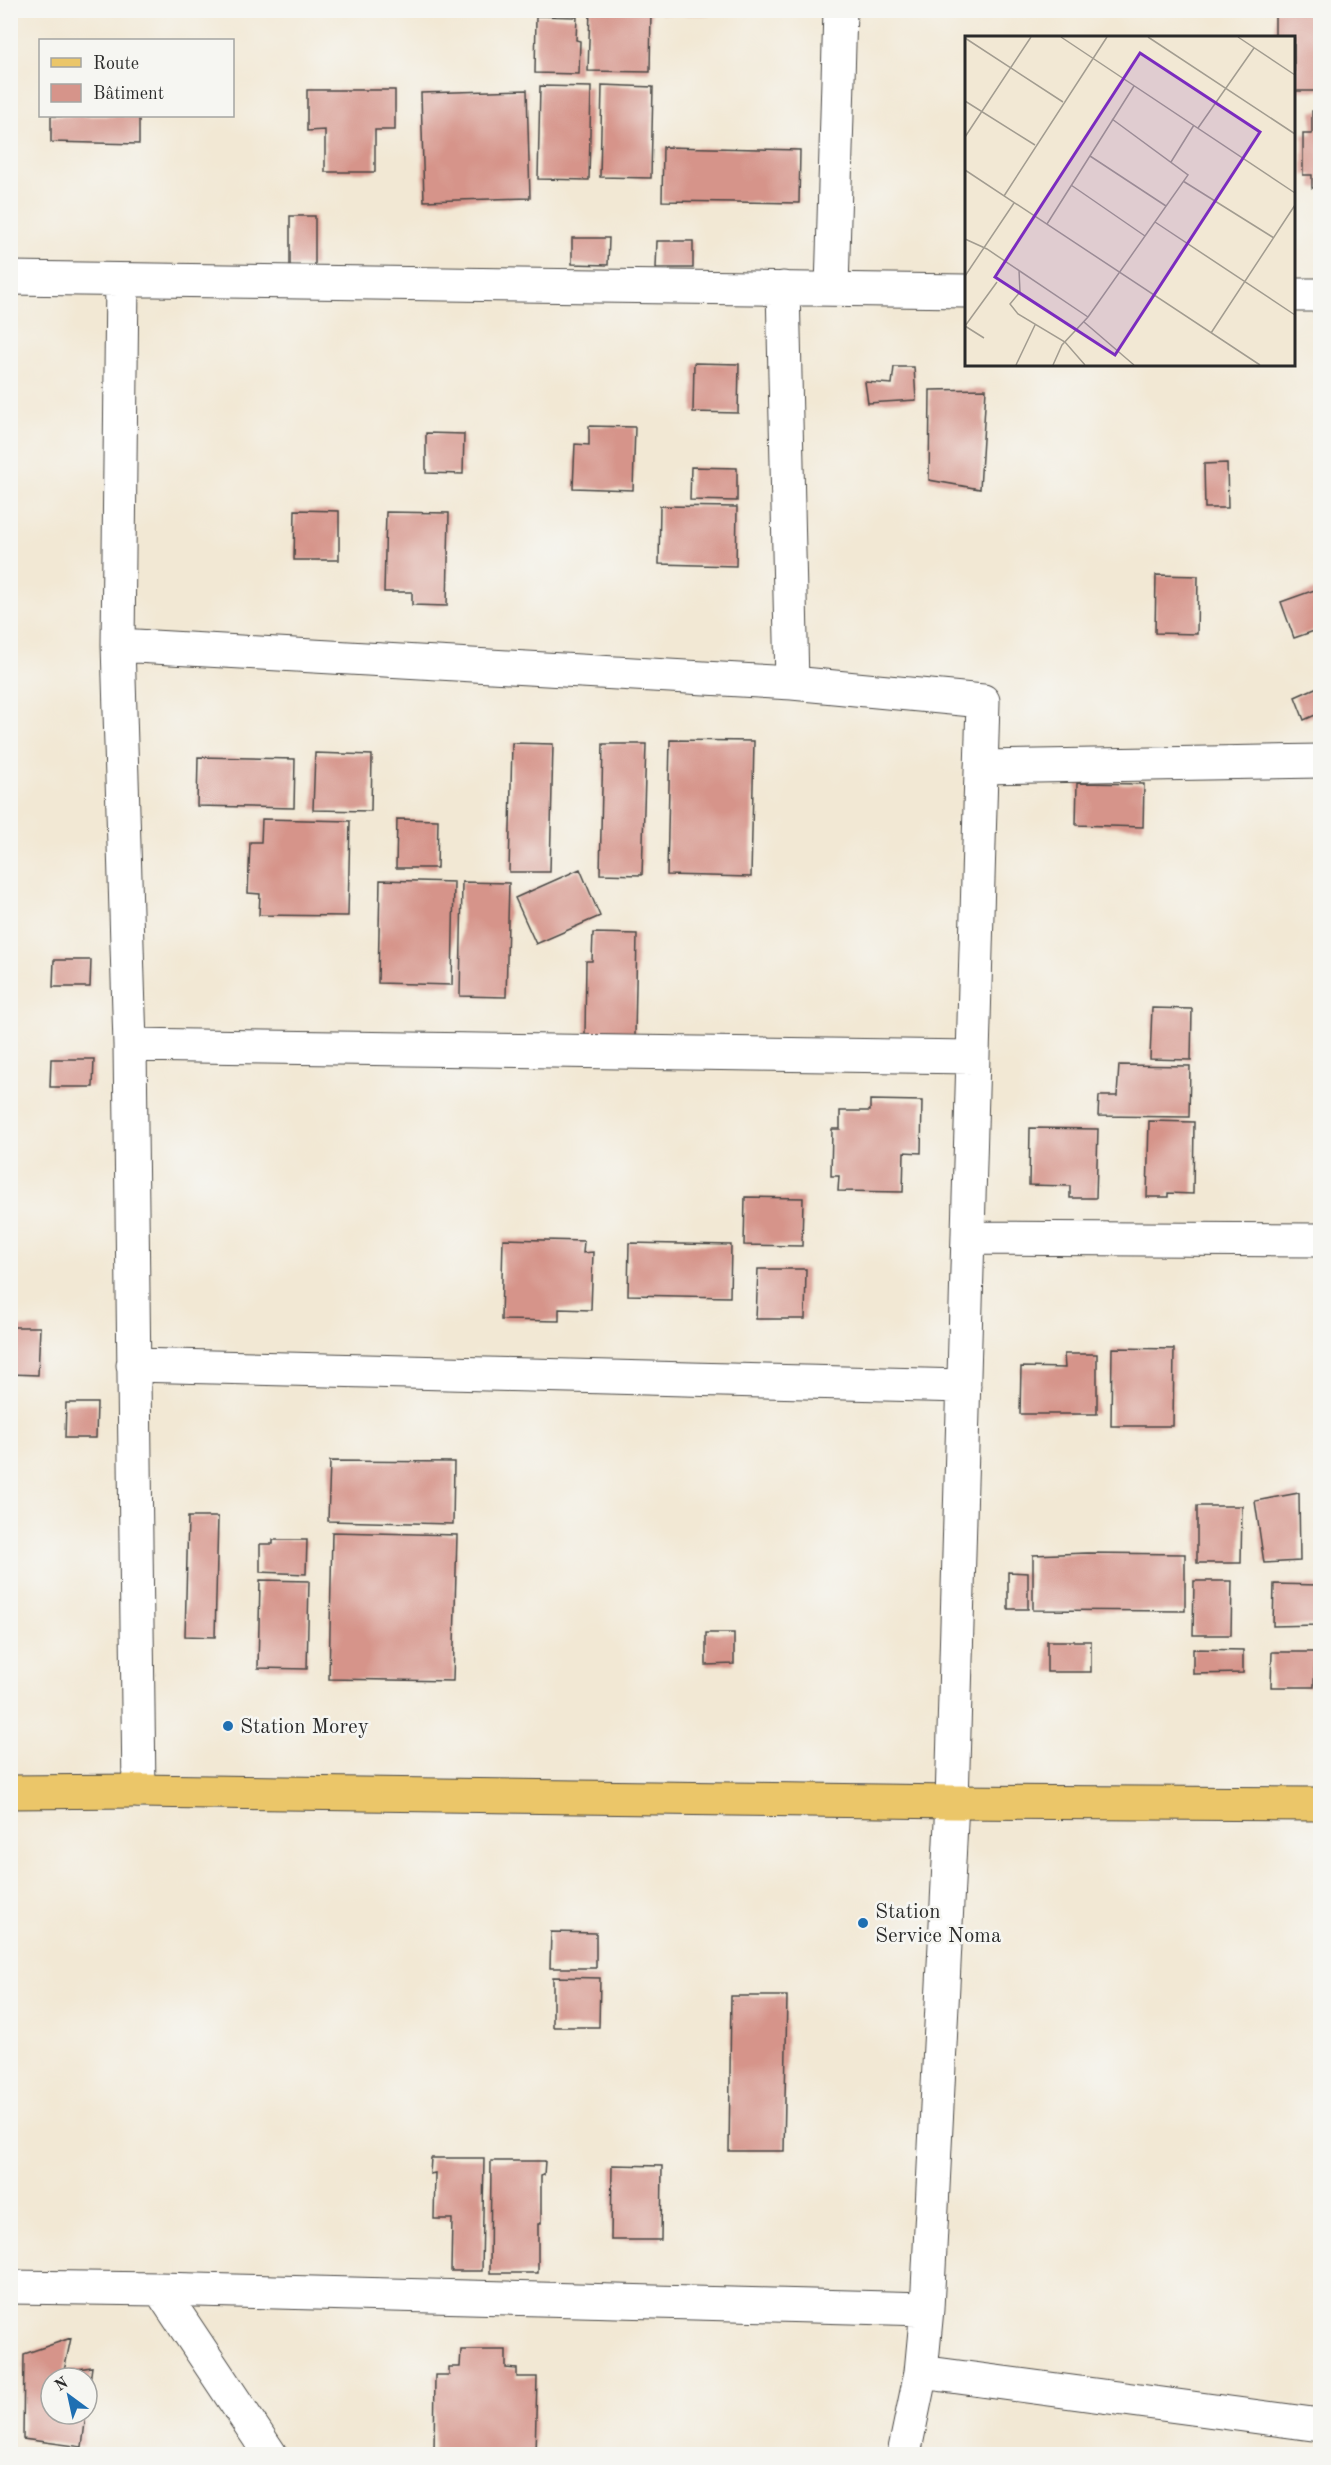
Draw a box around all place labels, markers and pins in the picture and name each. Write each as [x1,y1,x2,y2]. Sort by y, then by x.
place label: Station Morey [240,1717,369,1738]
marker: Station Morey [221,1719,235,1733]
place label: Station Service Noma [875,1902,1001,1947]
marker: Station Service Noma [856,1916,870,1930]

